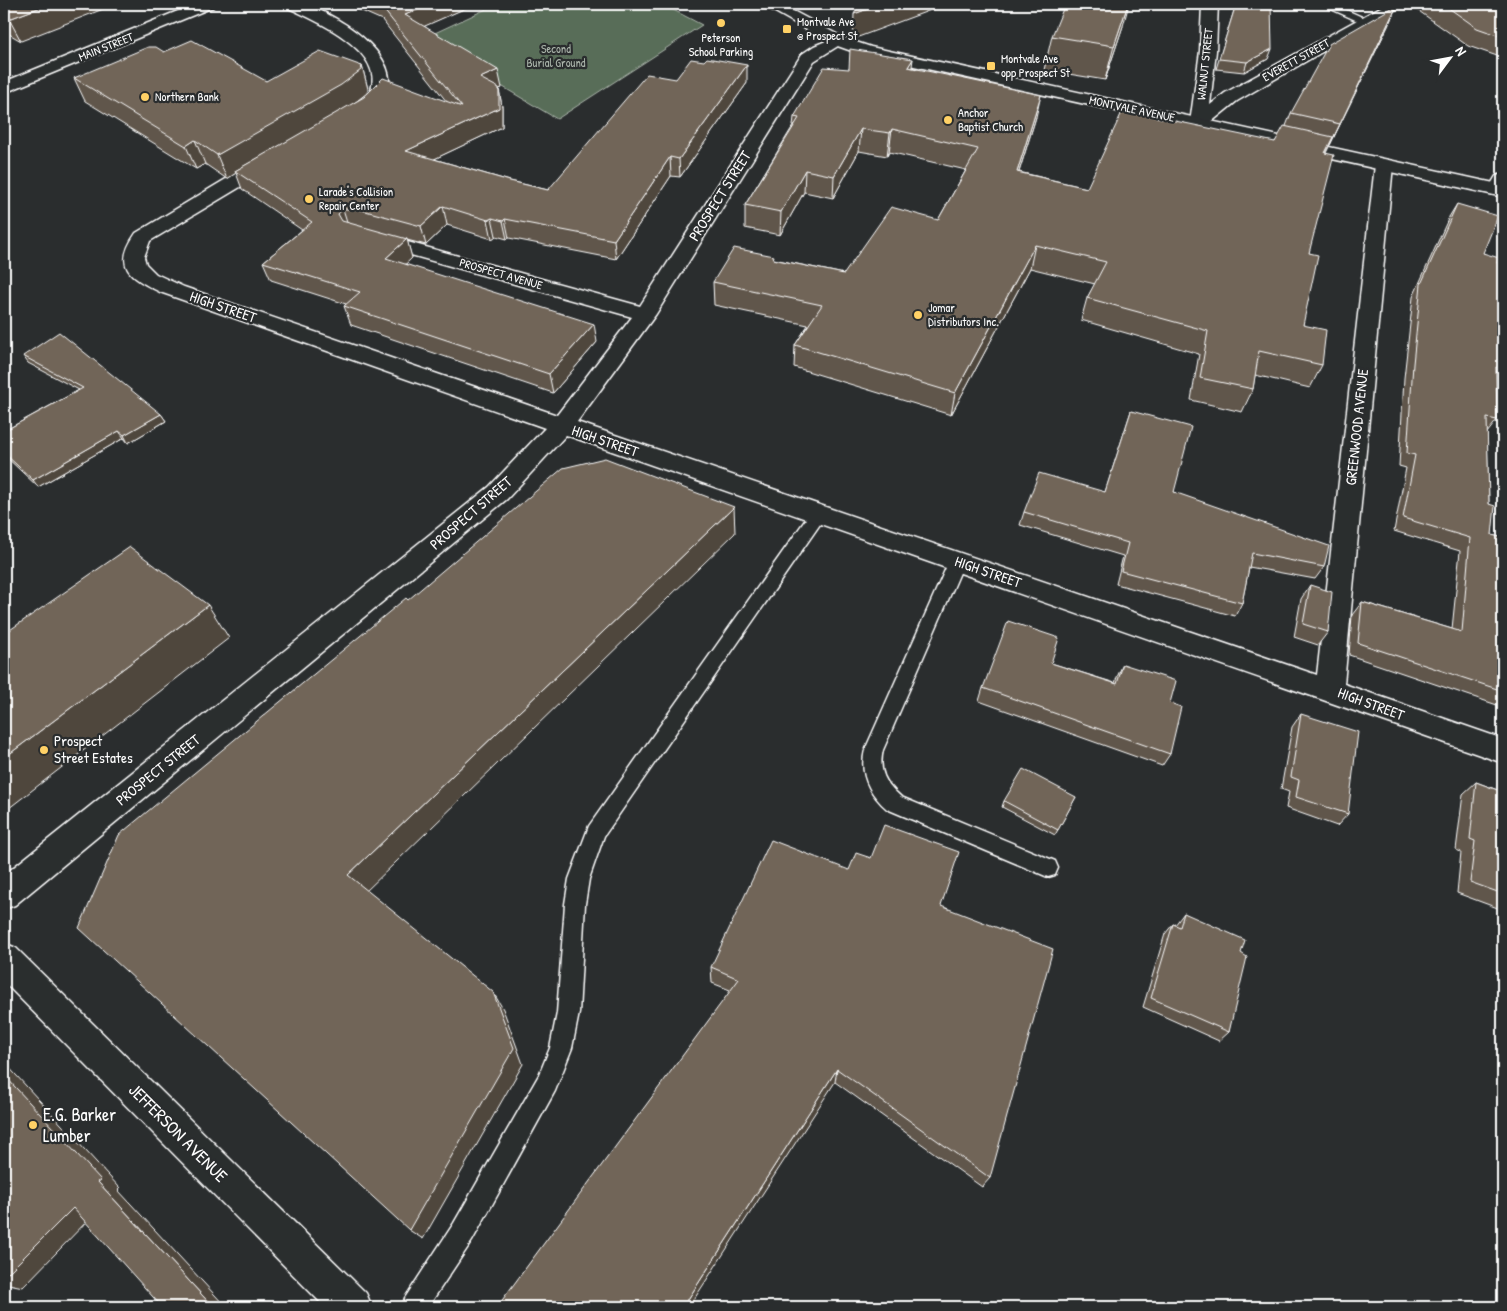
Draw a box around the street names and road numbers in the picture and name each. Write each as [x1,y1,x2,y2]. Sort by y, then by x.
street label: WALNUT STREET [1192,27,1217,101]
street label: MAIN STREET [76,28,136,65]
street label: EVERETT STREET [1259,34,1333,85]
street label: MONTVALE AVENUE [1088,91,1177,126]
street label: PROSPECT STREET [683,146,756,245]
street label: PROSPECT AVENUE [458,254,545,294]
street label: HIGH STREET [187,285,260,328]
street label: GREENWOOD AVENUE [1340,367,1373,486]
street label: HIGH STREET [569,419,642,462]
street label: PROSPECT STREET [425,470,517,554]
street label: HIGH STREET [952,550,1025,593]
street label: HIGH STREET [1335,682,1408,726]
street label: PROSPECT STREET [111,728,205,810]
street label: JEFFERSON AVENUE [123,1078,233,1188]

